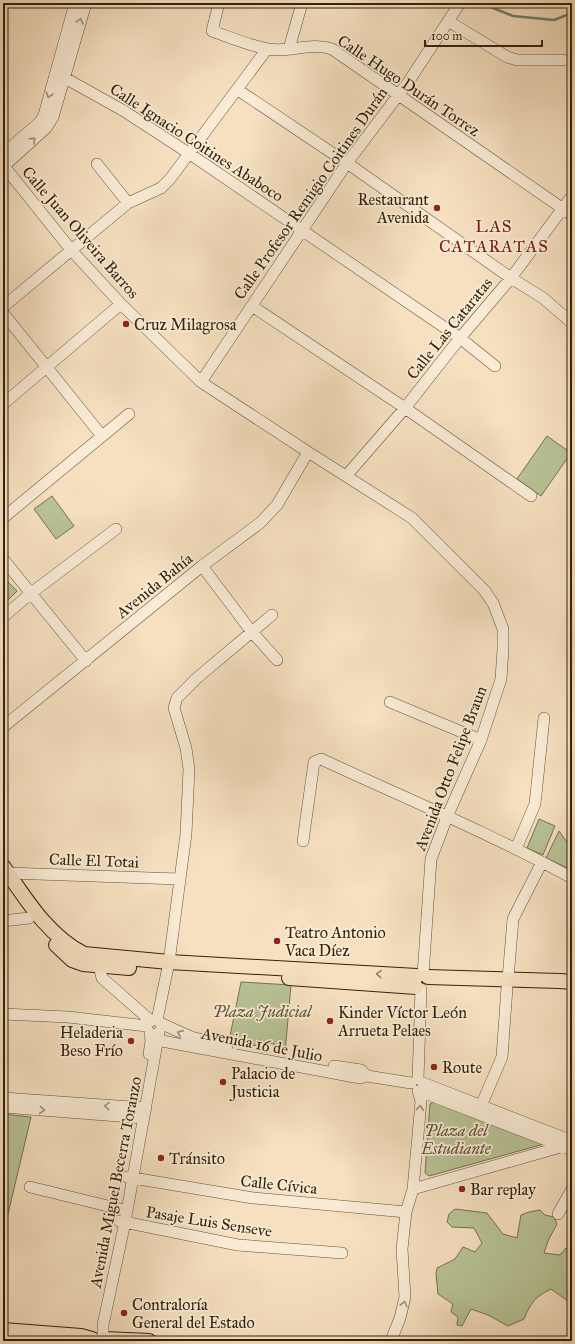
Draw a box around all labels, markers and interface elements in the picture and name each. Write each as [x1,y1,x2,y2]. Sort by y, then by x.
one-way arrow [75,18,84,25]
scale bar [425,22,542,48]
text: 100 m [431,29,462,43]
street label: Calle Hugo Durán Torrez [333,31,484,141]
street label: Calle Ignacio Coitines Ababoco [106,79,287,206]
street label: Calle Profesor Remigio Coitines Durán [230,83,392,304]
one-way arrow [46,91,54,98]
one-way arrow [28,137,36,144]
street label: Calle Juan Oliveira Barros [17,162,143,303]
place label: Restaurant Avenida [357,190,429,227]
marker: Restaurant Avenida [432,203,442,213]
district label: LAS CATARATAS [439,216,549,257]
street label: Calle Las Cataratas [403,274,496,383]
place label: Cruz Milagrosa [134,315,237,335]
marker: Cruz Milagrosa [121,319,131,329]
street label: Avenida Bahía [111,549,197,623]
street label: Avenida Otto Felipe Braun [410,683,491,854]
street label: Calle El Totai [49,849,140,872]
place label: Teatro Antonio Vaca Díez [284,923,386,960]
marker: Teatro Antonio Vaca Díez [272,936,282,946]
one-way arrow [376,969,382,978]
park label: Plaza Judicial [213,1002,313,1021]
place label: Kinder Víctor León Arrueta Pelaes [337,1003,467,1040]
marker: Kinder Víctor León Arrueta Pelaes [325,1016,335,1026]
place label: Heladeria Beso Frío [60,1023,123,1060]
street label: Avenida 16 de Julio [199,1023,324,1067]
one-way arrow [177,1030,185,1038]
marker: Heladeria Beso Frío [126,1036,136,1046]
place label: Route [442,1058,482,1077]
marker: Route [429,1062,439,1072]
place label: Palacio de Justicia [229,1064,295,1102]
street label: Avenida Miguel Becerra Toranzo [85,1075,146,1290]
marker: Palacio de Justicia [218,1077,228,1087]
one-way arrow [104,1101,110,1110]
one-way arrow [39,1105,45,1114]
one-way arrow [416,1105,425,1111]
park label: Plaza del Estudiante [420,1121,492,1158]
place label: Tránsito [169,1149,225,1168]
marker: Tránsito [156,1153,166,1163]
street label: Calle Cívica [240,1171,319,1198]
place label: Bar replay [470,1180,536,1199]
marker: Bar replay [457,1184,467,1194]
street label: Pasaje Luis Senseve [145,1202,274,1241]
place label: Contraloría General del Estado [132,1295,255,1332]
one-way arrow [399,1301,407,1307]
marker: Contraloría General del Estado [119,1308,129,1318]

